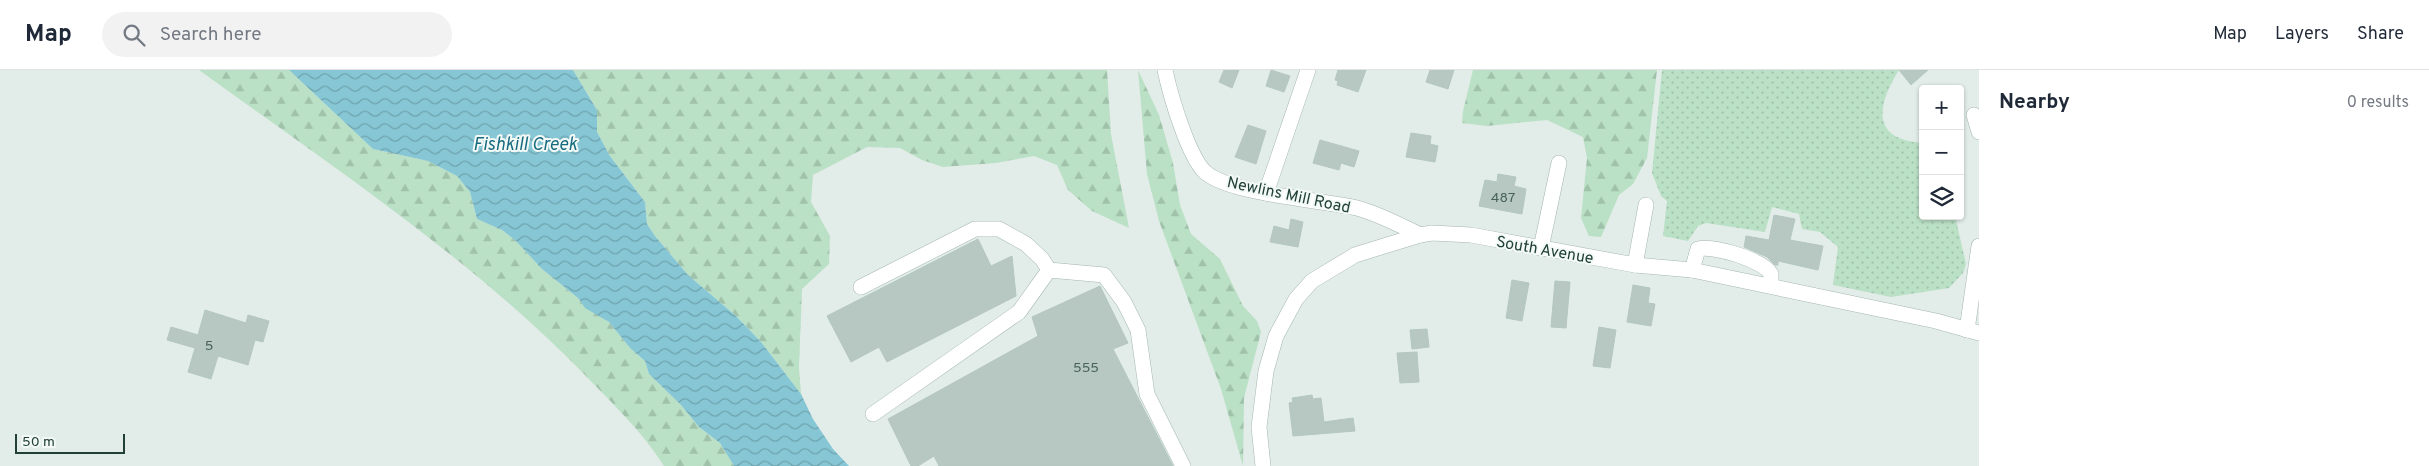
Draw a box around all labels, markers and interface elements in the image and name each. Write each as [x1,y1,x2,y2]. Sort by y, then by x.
search box [102,12,452,57]
text: Map [25,20,72,50]
icon: search [120,21,148,49]
text: Search here [160,23,261,47]
text: Map [2213,23,2247,46]
text: Layers [2275,23,2329,46]
text: Share [2357,23,2404,46]
map controls [1919,85,1964,220]
button: + [1919,85,1964,130]
text: Nearby [1999,89,2070,116]
text: 0 results [2347,93,2409,113]
button: − [1919,130,1964,175]
water label: Fishkill Creek [473,134,578,157]
street label: Newlins Mill Road [1225,173,1352,219]
button: layers [1919,175,1964,220]
house number: 487 [1491,190,1515,207]
street label: South Avenue [1494,233,1595,269]
house number: 5 [205,338,213,355]
house number: 555 [1073,360,1099,377]
scale bar [15,431,125,454]
text: 50 m [22,434,55,451]

